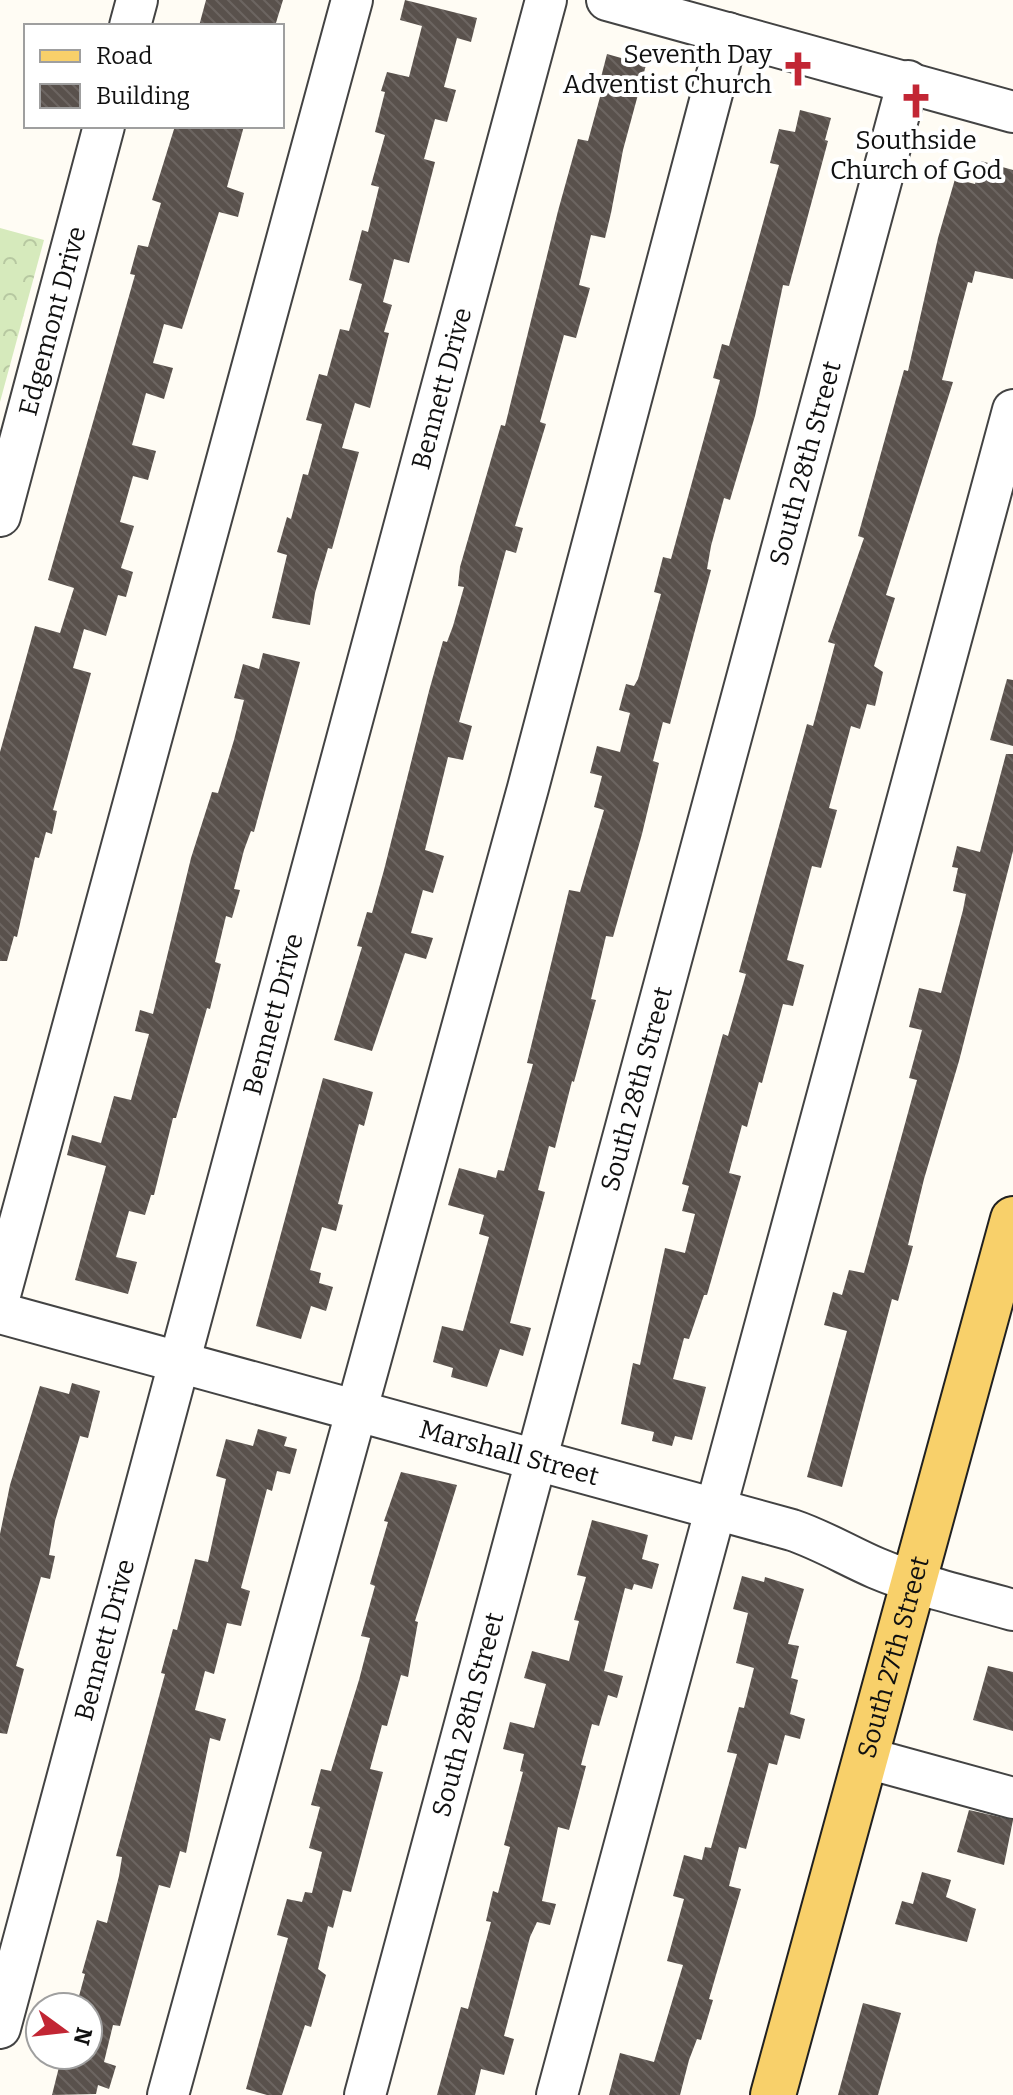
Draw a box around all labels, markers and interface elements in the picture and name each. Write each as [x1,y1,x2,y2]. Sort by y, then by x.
legend [24,24,284,128]
place label: Seventh Day Adventist Church [563,39,772,100]
text: Road [96,42,152,70]
church icon: Seventh Day Adventist Church [779,50,817,88]
text: Building [96,82,190,110]
church icon: Southside Church of God [897,82,935,120]
place label: Southside Church of God [830,125,1002,186]
street label: Edgemont Drive [12,223,92,419]
street label: Bennett Drive [405,304,478,473]
street label: South 28th Street [763,357,847,569]
street label: Bennett Drive [236,930,310,1098]
street label: South 28th Street [594,983,679,1195]
street label: Marshall Street [416,1413,603,1492]
street label: South 27th Street [851,1552,936,1761]
street label: Bennett Drive [68,1556,141,1724]
street label: South 28th Street [425,1608,510,1820]
north arrow [24,1991,104,2071]
text: N [68,2024,98,2048]

